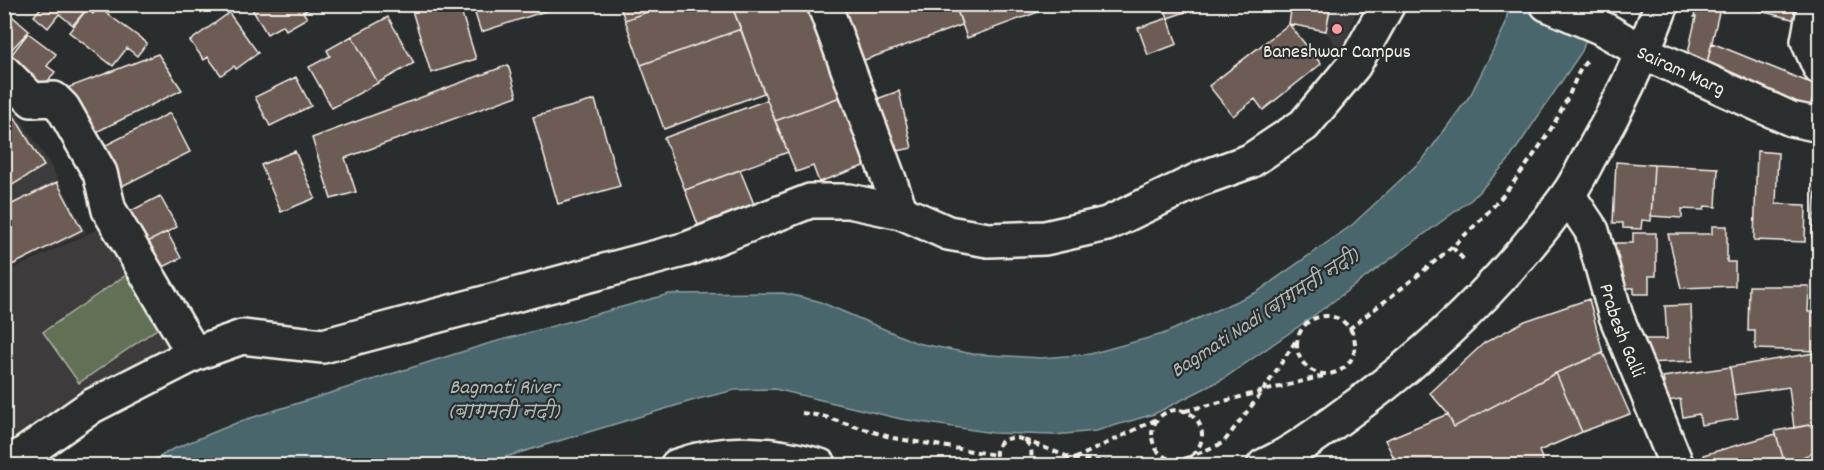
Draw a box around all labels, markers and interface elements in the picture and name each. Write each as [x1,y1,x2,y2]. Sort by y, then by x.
marker: Baneshwar Campus [1330,22,1344,36]
place label: Baneshwar Campus [1263,39,1411,67]
street label: Sairam Marg [1630,40,1729,104]
water label: Bagmati Nadi (बागमती नदी) [1166,241,1367,387]
street label: Prabesh Galli [1590,281,1651,383]
water label: Bagmati River (बागमती नदी) [449,374,561,428]

